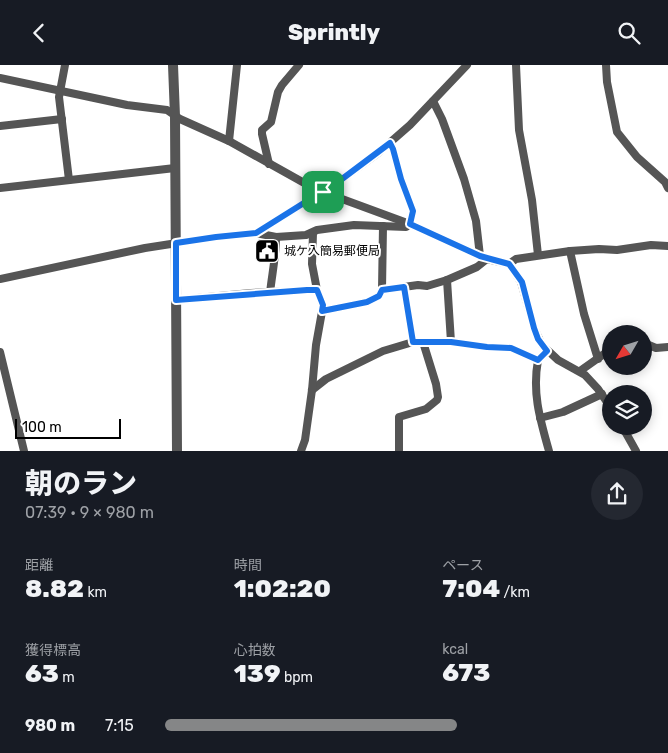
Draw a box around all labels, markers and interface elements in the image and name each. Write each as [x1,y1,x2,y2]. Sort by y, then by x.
icon: back [25,19,53,47]
text: Sprintly [288,19,380,46]
icon: search [615,19,643,47]
pin [302,171,344,213]
icon: arrive [309,178,337,206]
public building icon: 城ケ入簡易郵便局 [254,238,280,264]
place label: 城ケ入簡易郵便局 [284,244,380,258]
north arrow [602,325,652,375]
map controls [602,325,652,435]
button: layers [602,385,652,435]
scale bar [15,415,121,439]
text: 100 m [22,419,62,436]
text: 朝のラン [25,467,137,500]
button: share [591,468,643,520]
text: 07:39 · 9 × 980 m [25,503,154,522]
text: 距離 [25,557,53,574]
text: 時間 [234,557,262,574]
text: ペース [442,557,484,574]
text: 8.82 [25,574,84,603]
text: 1:02:20 [234,574,331,603]
text: 7:04 [442,574,500,603]
text: km [84,584,107,601]
text: /km [500,584,530,601]
text: kcal [442,641,468,658]
text: 獲得標高 [25,642,81,659]
text: 心拍数 [234,642,276,659]
text: 673 [442,658,490,687]
text: 63 [25,659,59,688]
text: 139 [234,659,280,688]
text: m [59,669,75,686]
text: bpm [280,669,313,686]
text: 980 m [25,716,75,735]
text: 7:15 [105,716,134,735]

